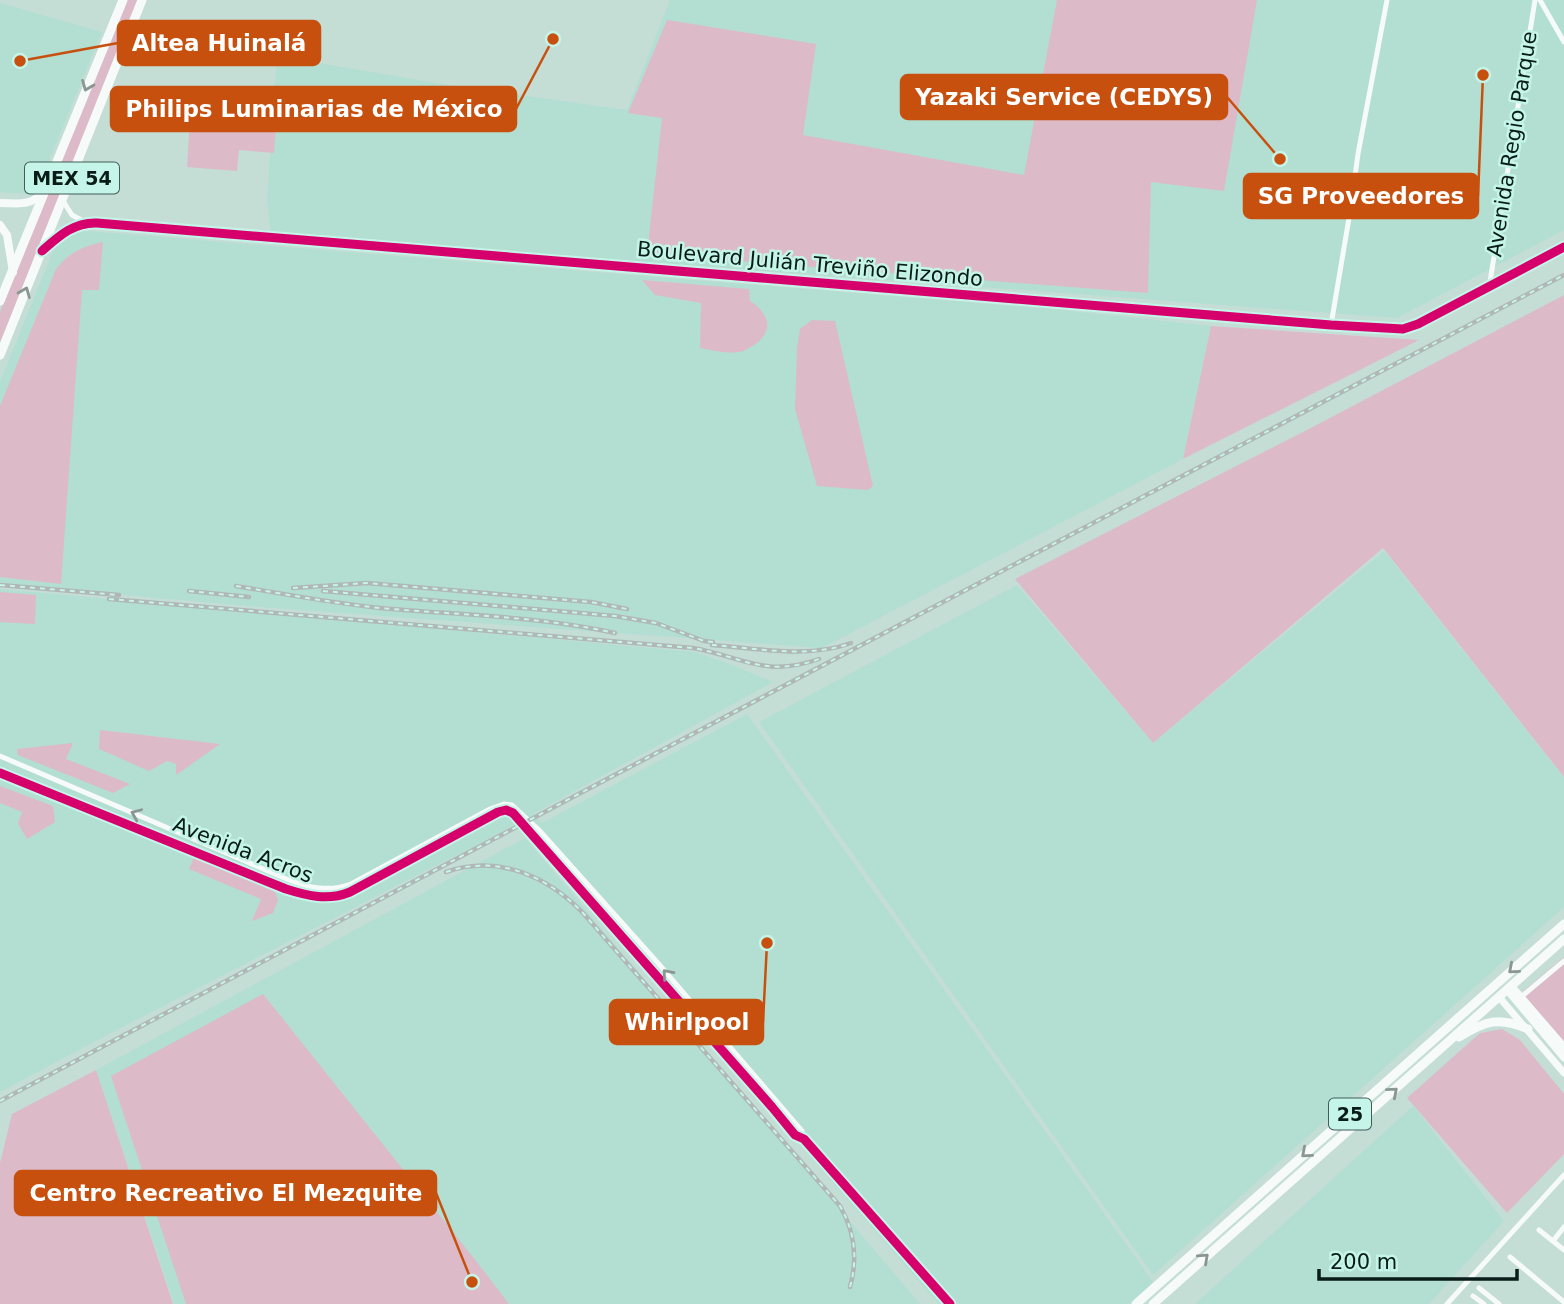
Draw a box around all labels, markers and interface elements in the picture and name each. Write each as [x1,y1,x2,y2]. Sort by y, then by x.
callout: Altea Huinalá [118,21,320,65]
street label: Avenida Regio Parque [1482,29,1542,259]
text: Altea Huinalá [132,30,306,56]
callout: Yazaki Service (CEDYS) [901,75,1227,119]
one-way arrow [82,79,96,91]
text: Yazaki Service (CEDYS) [914,84,1213,110]
callout: Philips Luminarias de México [111,87,516,131]
text: Philips Luminarias de México [126,96,502,122]
road number: MEX 54 [25,162,119,194]
callout: SG Proveedores [1244,174,1478,218]
text: SG Proveedores [1258,183,1464,209]
street label: Boulevard Julián Treviño Elizondo [636,237,984,291]
one-way arrow [17,286,31,298]
one-way arrow [130,808,143,822]
street label: Avenida Acros [170,812,316,888]
one-way arrow [1508,961,1521,973]
one-way arrow [663,969,675,982]
callout: Whirlpool [610,1000,763,1044]
text: Whirlpool [625,1009,749,1035]
one-way arrow [1384,1087,1397,1100]
road number: 25 [1329,1098,1371,1130]
one-way arrow [1301,1145,1314,1157]
callout: Centro Recreativo El Mezquite [15,1171,436,1215]
text: Centro Recreativo El Mezquite [30,1180,422,1206]
scale bar [1319,1238,1517,1282]
text: 200 m [1330,1250,1397,1274]
one-way arrow [1196,1254,1209,1267]

